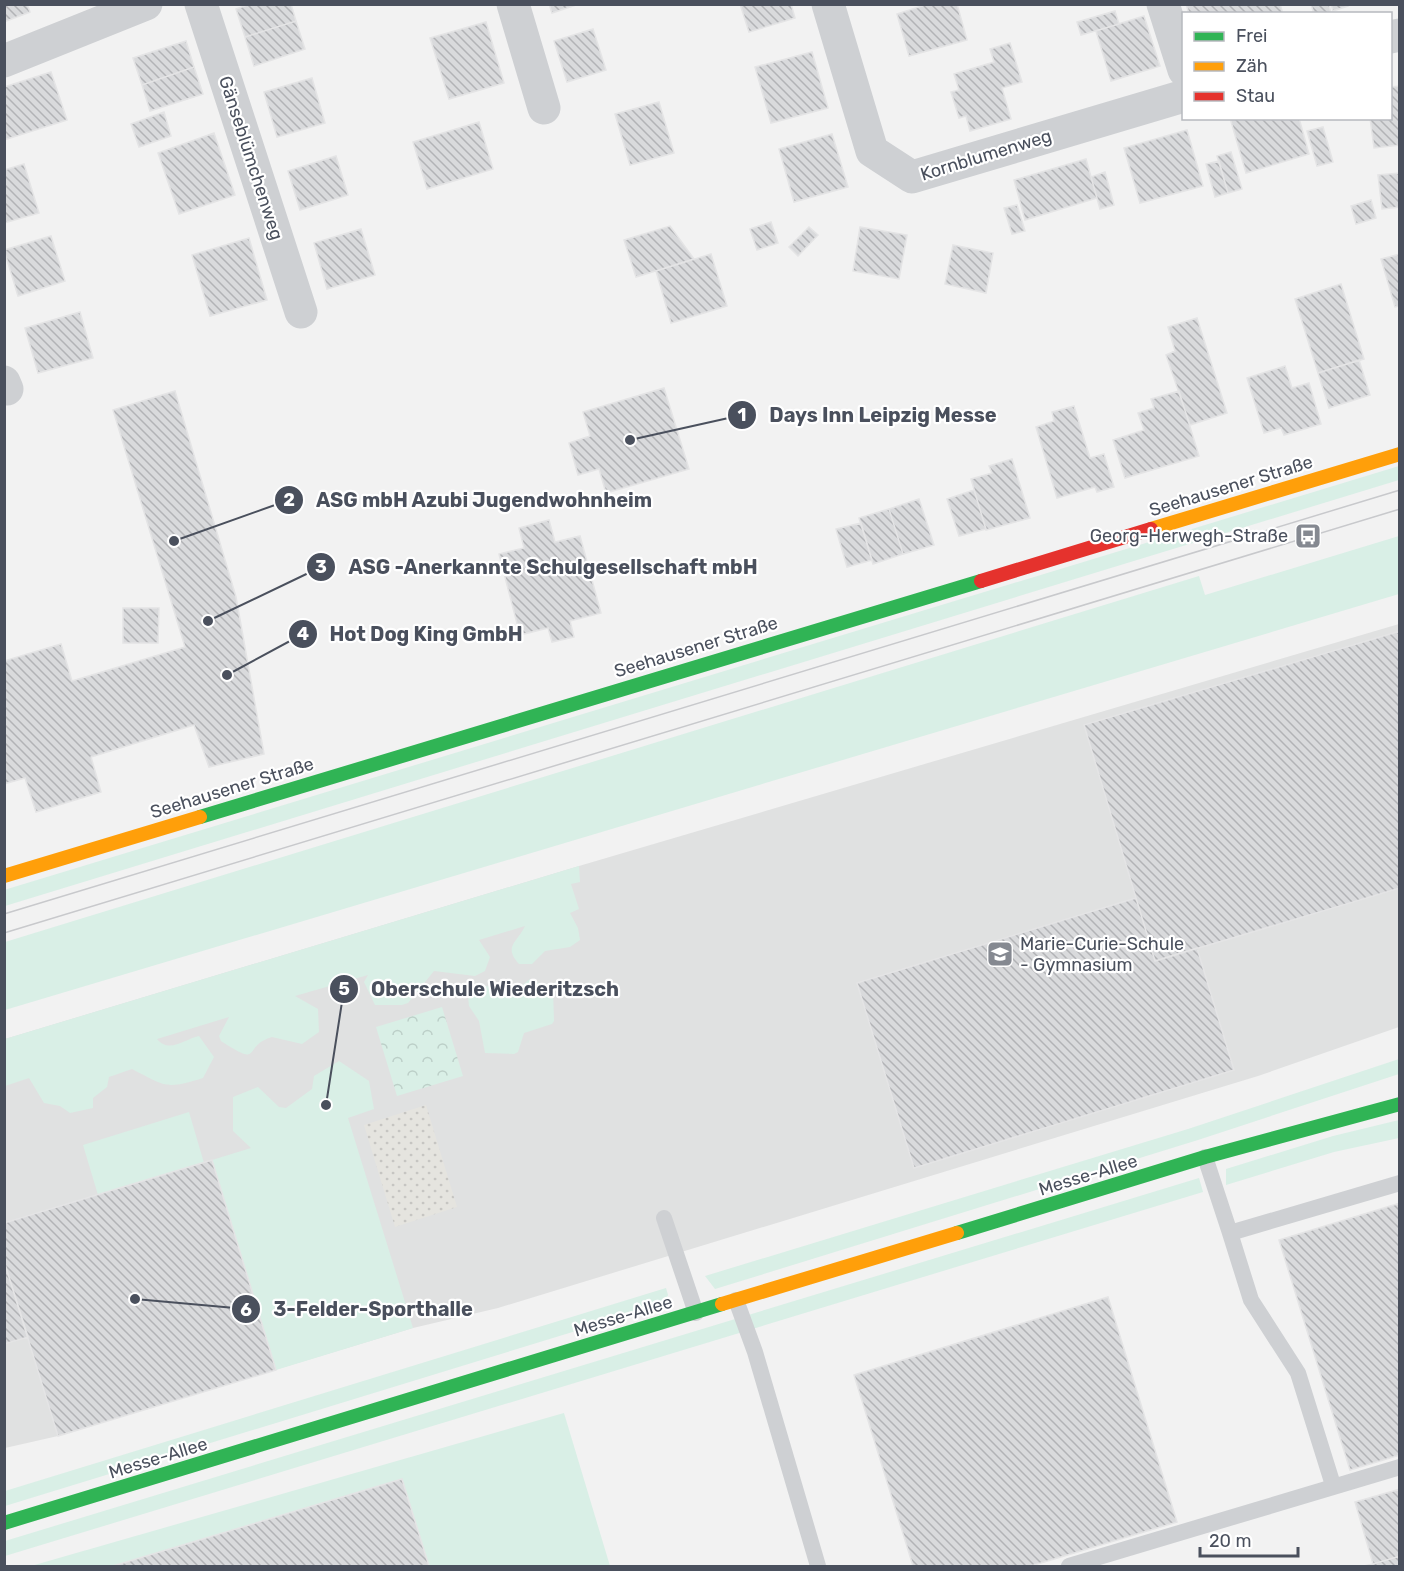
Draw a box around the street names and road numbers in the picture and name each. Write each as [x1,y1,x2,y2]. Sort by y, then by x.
street label: Gänseblümchenweg [214,73,288,243]
street label: Kornblumenweg [918,125,1054,185]
street label: Seehausener Straße [1147,451,1315,521]
street label: Seehausener Straße [612,612,780,682]
street label: Seehausener Straße [148,753,316,823]
street label: Messe-Allee [1036,1150,1140,1200]
street label: Messe-Allee [571,1291,675,1341]
street label: Messe-Allee [106,1433,210,1483]

